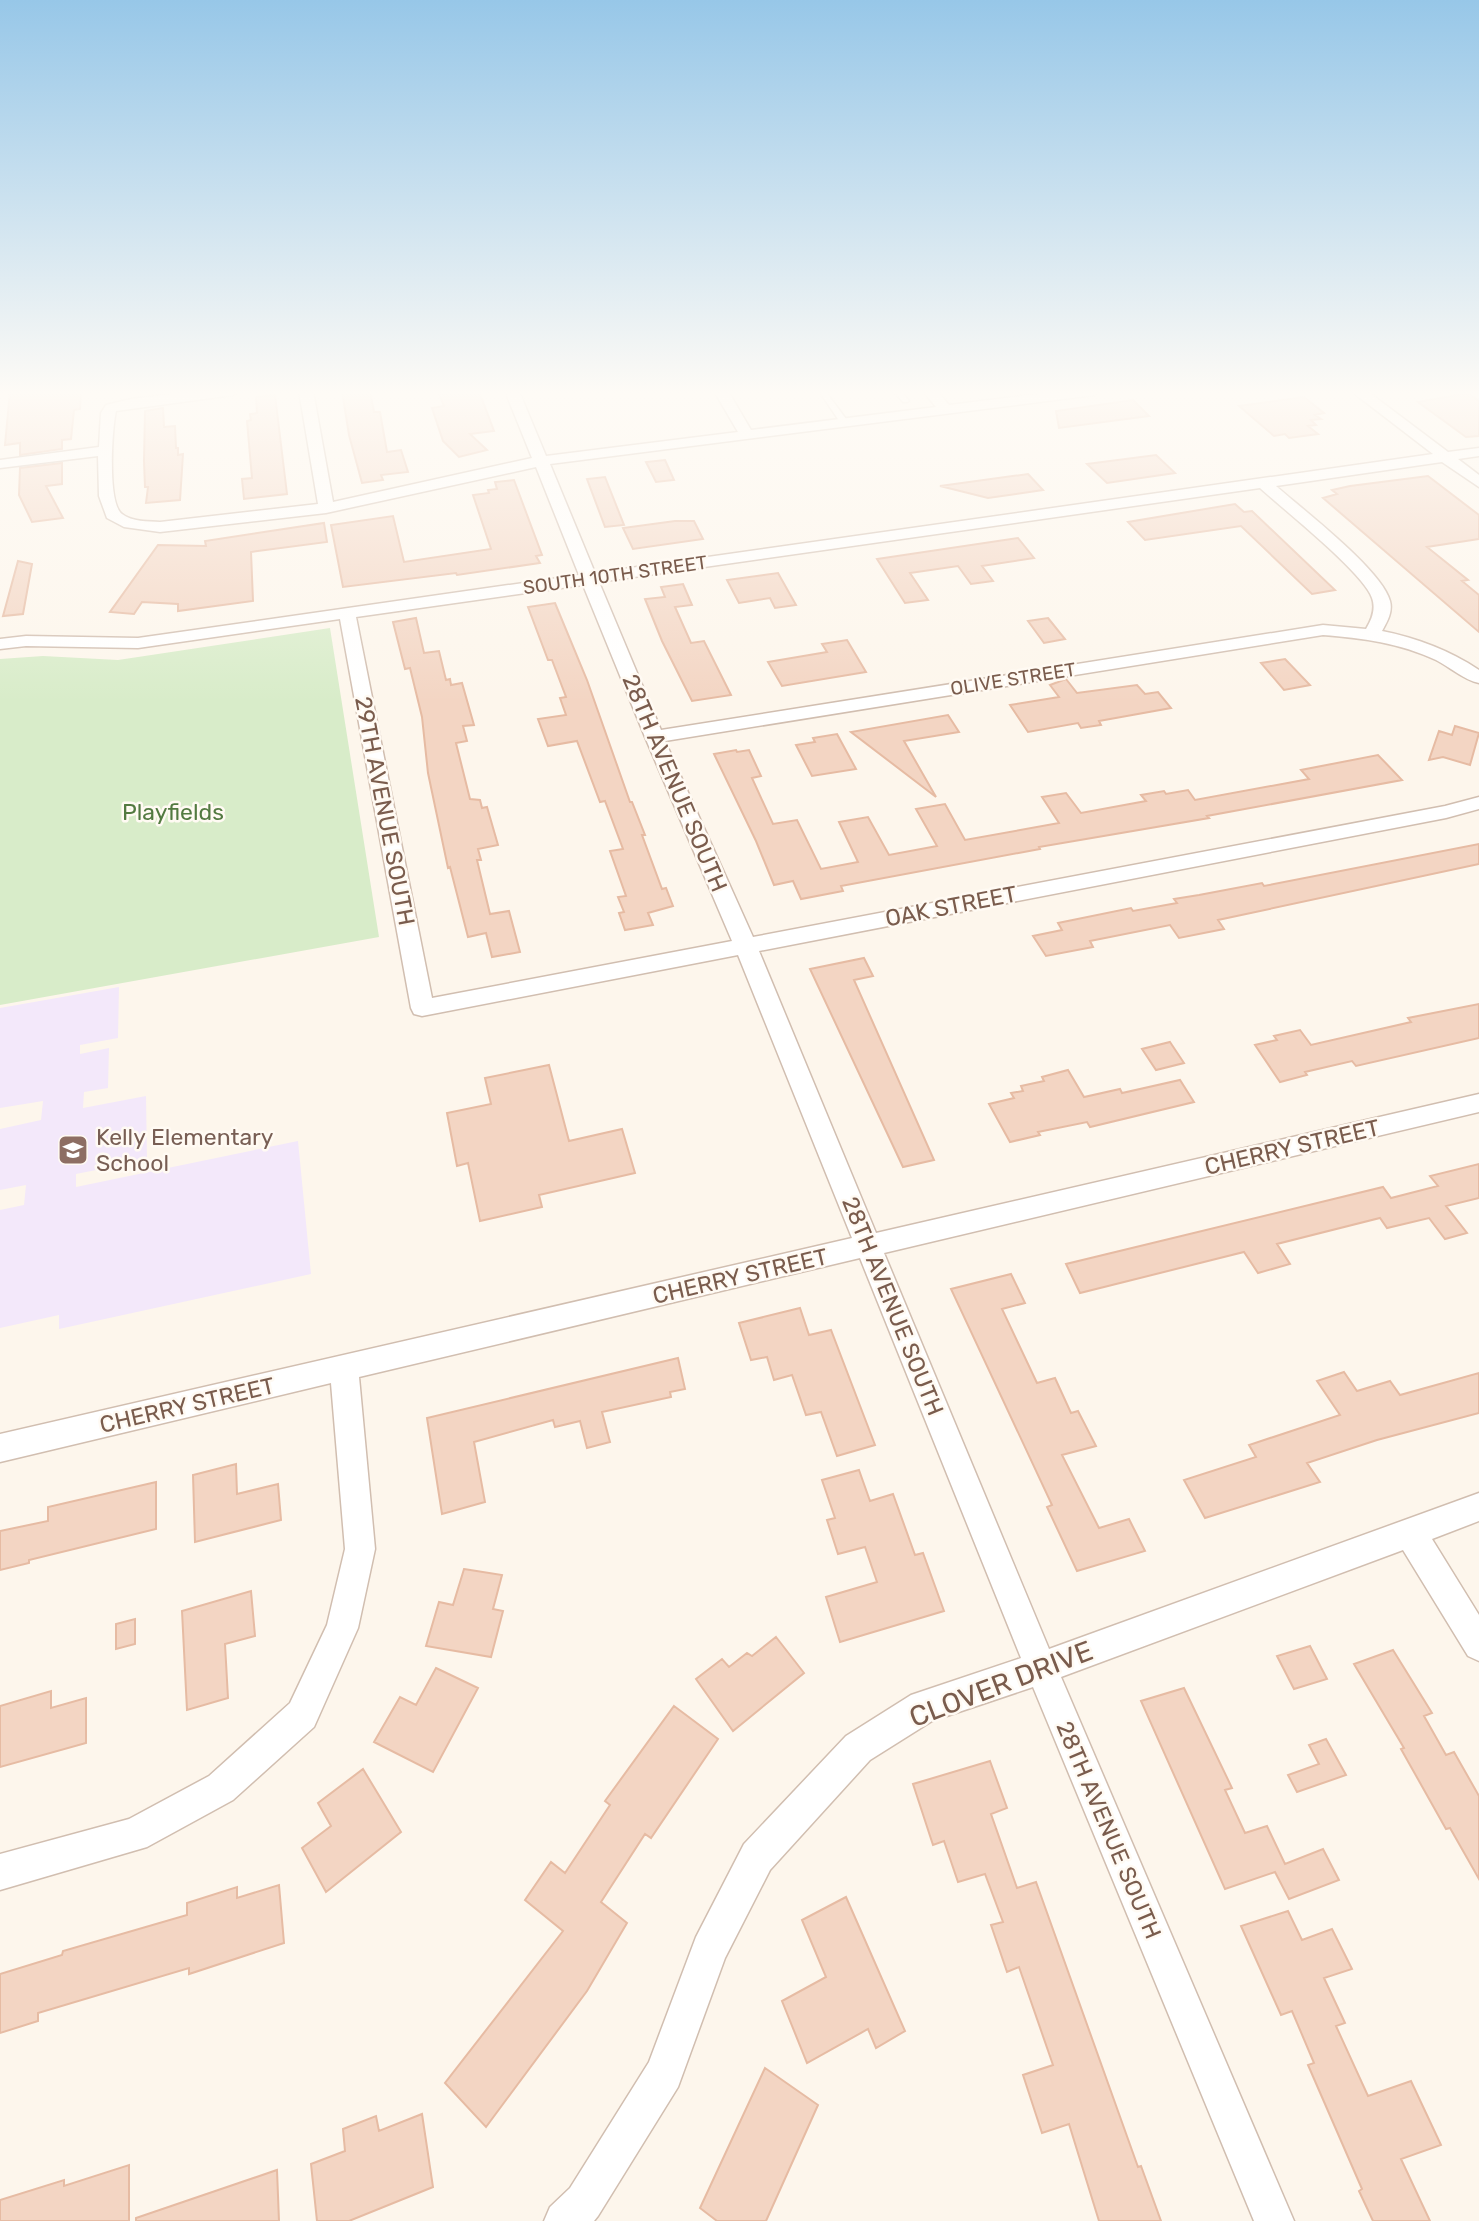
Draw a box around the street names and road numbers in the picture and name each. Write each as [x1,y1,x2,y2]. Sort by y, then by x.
street label: SOUTH 10TH STREET [521,551,709,599]
street label: OLIVE STREET [949,658,1077,700]
street label: 28TH AVENUE SOUTH [616,670,734,896]
street label: 29TH AVENUE SOUTH [349,694,421,928]
street label: OAK STREET [883,880,1019,932]
street label: CHERRY STREET [1202,1113,1382,1181]
street label: 28TH AVENUE SOUTH [836,1192,950,1420]
street label: CHERRY STREET [650,1242,830,1310]
street label: CHERRY STREET [97,1371,277,1439]
street label: CLOVER DRIVE [905,1634,1097,1734]
street label: 28TH AVENUE SOUTH [1050,1717,1168,1943]

